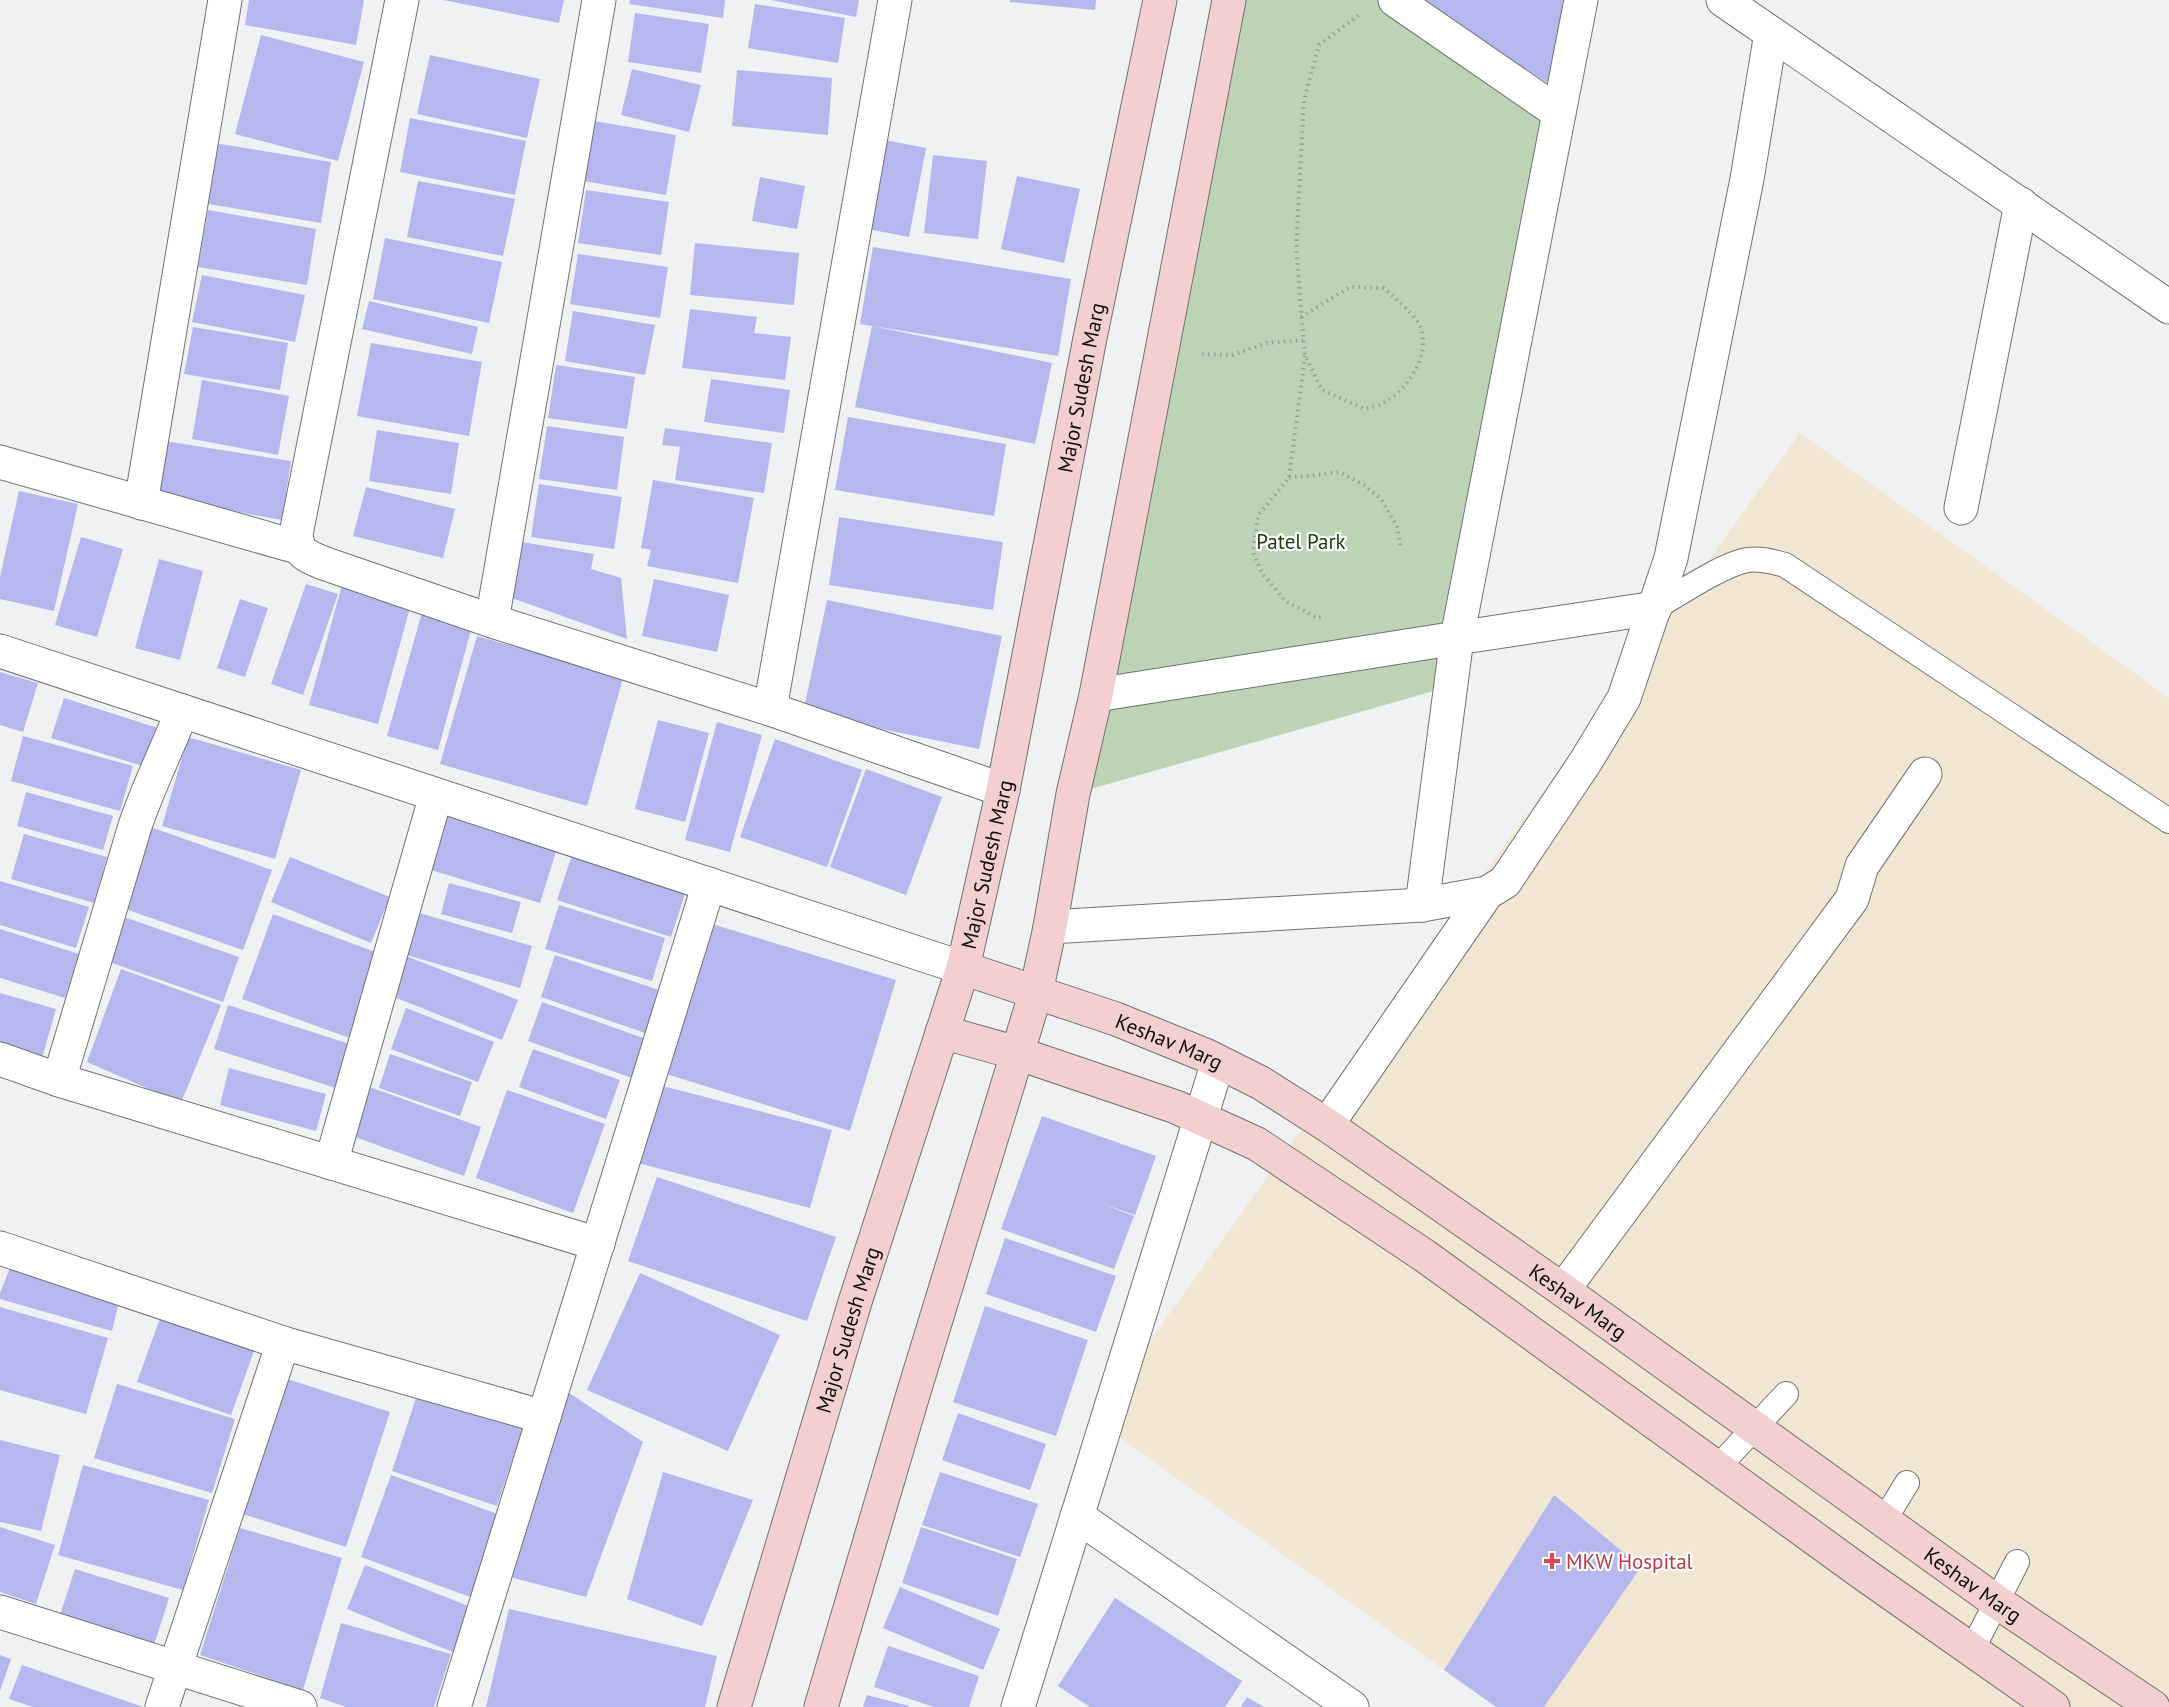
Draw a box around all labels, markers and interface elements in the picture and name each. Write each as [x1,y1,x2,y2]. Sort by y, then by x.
street label: Major Sudesh Marg [1051,300,1110,475]
park label: Patel Park [1256,528,1346,555]
street label: Major Sudesh Marg [954,778,1018,951]
street label: Keshav Marg [1112,1007,1228,1075]
street label: Major Sudesh Marg [809,1243,886,1416]
street label: Keshav Marg [1524,1257,1632,1345]
street label: Keshav Marg [1919,1541,2027,1628]
place label: MKW Hospital [1566,1548,1693,1575]
marker: MKW Hospital [1543,1552,1561,1570]

